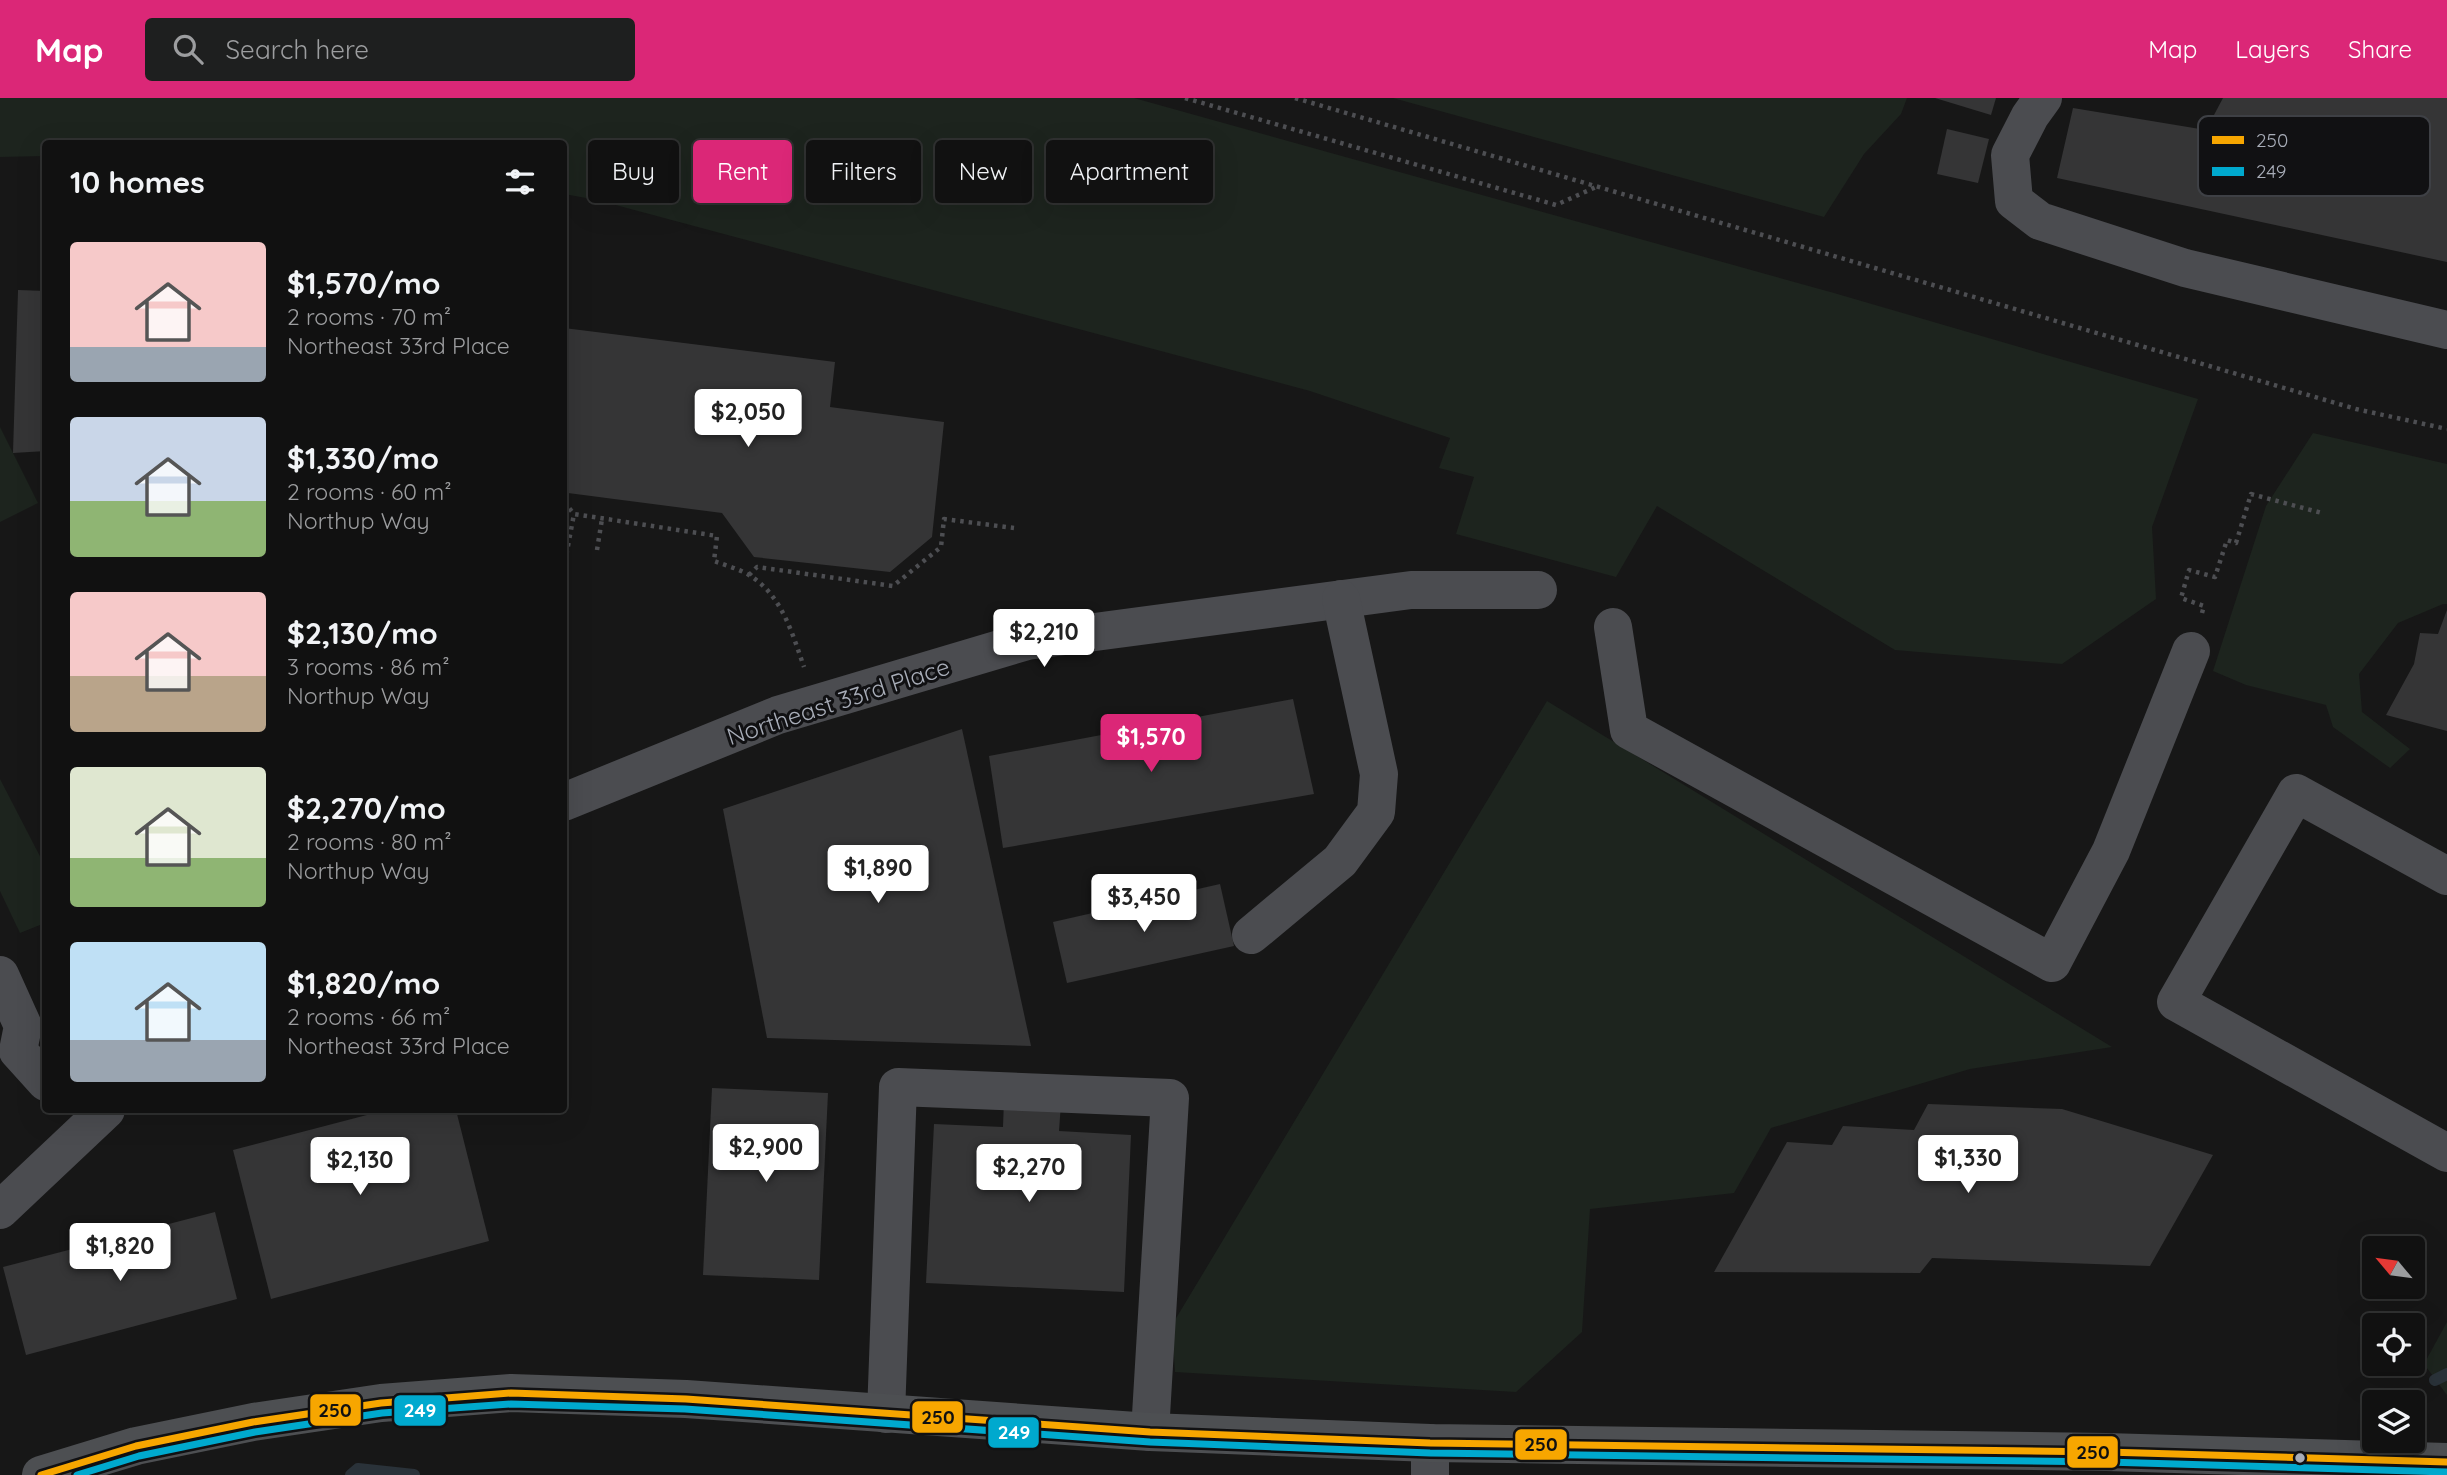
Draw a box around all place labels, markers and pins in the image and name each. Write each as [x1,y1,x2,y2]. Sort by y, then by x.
pin: $2,050 [691,390,805,449]
pin: $2,210 [987,610,1101,669]
pin: $1,570 [1094,714,1208,774]
pin: $1,890 [821,846,935,905]
pin: $3,450 [1087,874,1201,934]
pin: $2,900 [709,1124,823,1184]
pin: $1,330 [1911,1136,2025,1195]
pin: $2,130 [303,1138,417,1197]
pin: $2,270 [972,1144,1086,1204]
pin: $1,820 [63,1224,177,1283]
unlabelled marker [2293,1451,2307,1465]

